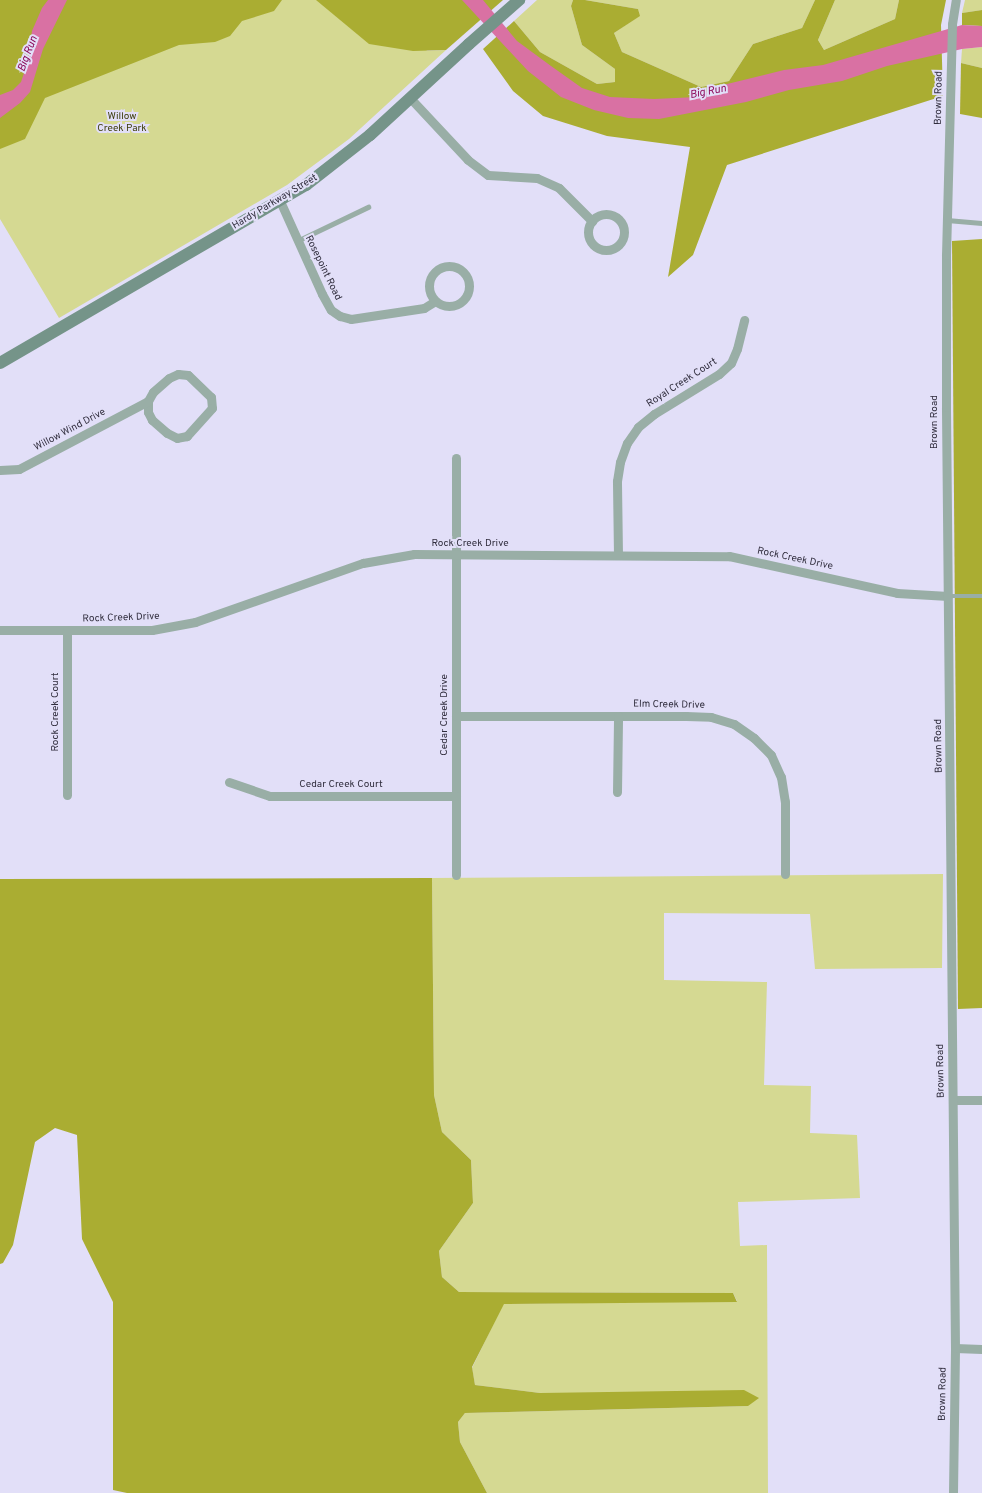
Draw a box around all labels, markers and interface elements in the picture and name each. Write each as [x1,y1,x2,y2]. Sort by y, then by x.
water label: Big Run [15,34,41,74]
street label: Brown Road [933,71,945,125]
water label: Big Run [689,82,727,102]
park label: Willow Creek Park [97,110,147,134]
street label: Hardy Parkway Street [230,172,320,232]
street label: Rosepoint Road [302,234,344,302]
street label: Royal Creek Court [645,356,719,410]
street label: Brown Road [929,395,941,449]
street label: Willow Wind Drive [32,406,108,454]
street label: Rock Creek Drive [431,538,509,550]
street label: Rock Creek Drive [756,545,834,573]
street label: Rock Creek Drive [82,611,160,625]
street label: Rock Creek Court [50,672,62,752]
street label: Cedar Creek Drive [439,674,451,756]
street label: Elm Creek Drive [633,698,705,712]
street label: Brown Road [933,719,945,773]
street label: Cedar Creek Court [299,779,383,791]
street label: Brown Road [935,1044,947,1098]
street label: Brown Road [937,1367,949,1421]

